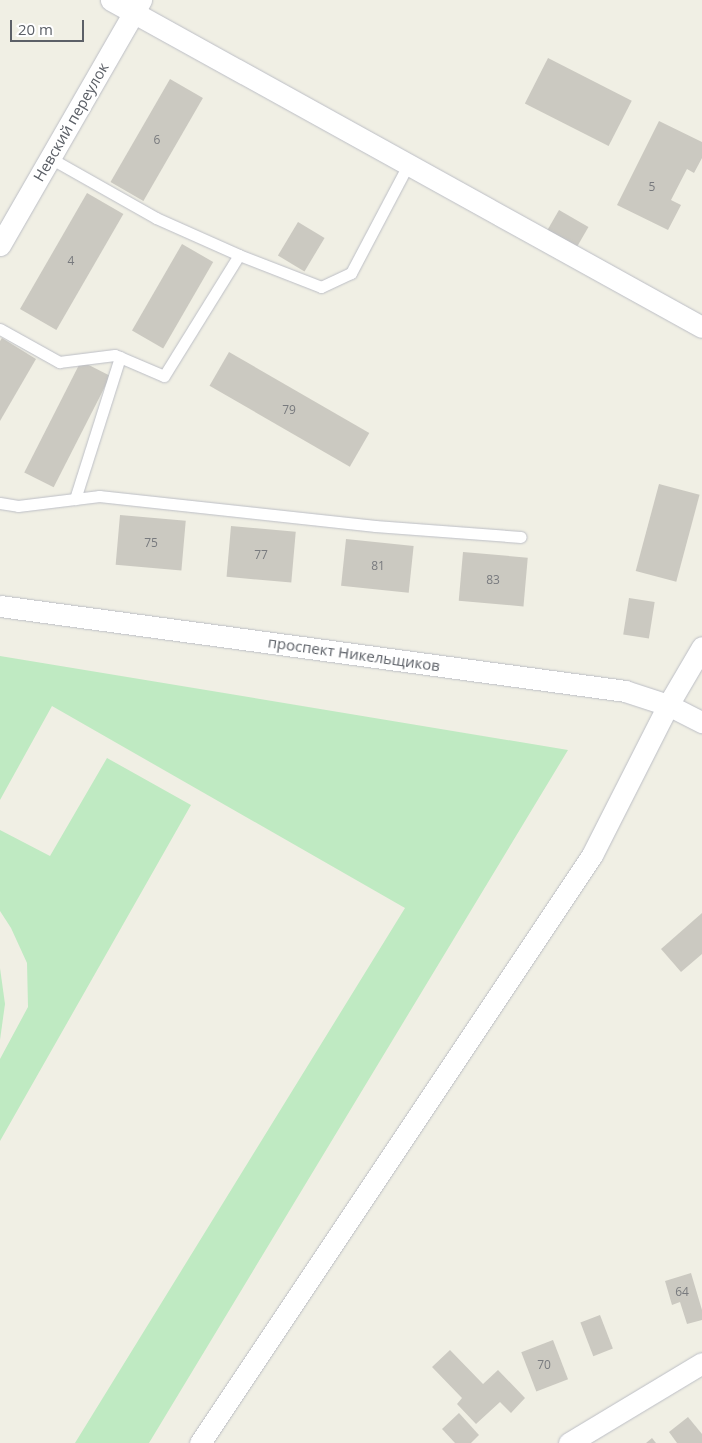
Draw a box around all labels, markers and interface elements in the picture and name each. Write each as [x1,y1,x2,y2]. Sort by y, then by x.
scale bar [12,10,86,42]
text: 20 m [18,19,53,39]
street label: Невский переулок [30,59,112,185]
house number: 6 [154,133,160,147]
house number: 5 [649,180,655,194]
house number: 4 [68,254,74,268]
house number: 79 [282,403,296,417]
house number: 75 [144,536,158,550]
house number: 77 [254,548,268,562]
house number: 81 [371,559,385,573]
house number: 83 [486,573,500,587]
street label: проспект Никельщиков [267,633,441,675]
house number: 64 [675,1285,689,1299]
house number: 70 [537,1358,551,1372]

